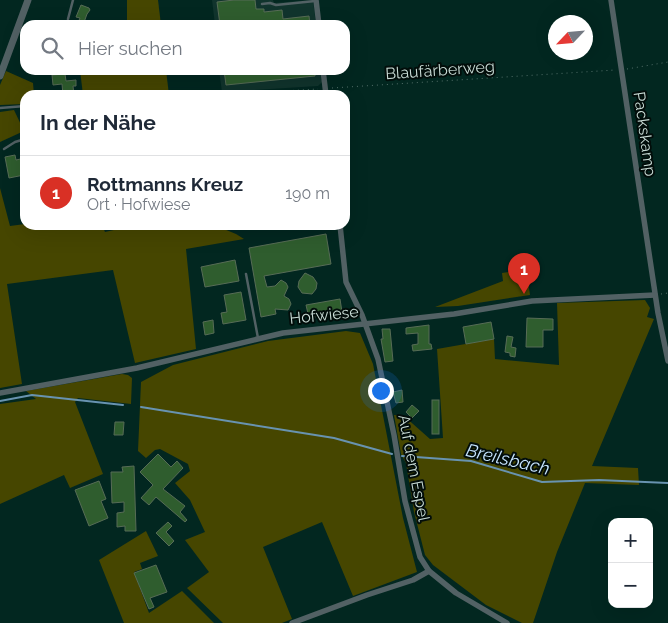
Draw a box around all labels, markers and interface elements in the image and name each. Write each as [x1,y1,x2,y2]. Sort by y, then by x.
north arrow [548,15,593,60]
search box [20,20,350,75]
icon: search [38,34,66,62]
text: Hier suchen [78,37,183,59]
street label: Blaufärberweg [385,57,495,83]
street label: Packskamp [630,90,660,178]
text: In der Nähe [40,110,156,135]
text: Rottmanns Kreuz [87,173,243,195]
text: 1 [52,184,60,203]
text: 190 m [285,184,330,203]
text: Ort · Hofwiese [87,195,190,214]
pin: 1 [508,253,540,294]
street label: Hofwiese [289,302,359,328]
your location [368,378,394,404]
street label: Auf dem Espel [394,413,434,524]
water label: Breilsbach [464,439,552,479]
map controls [608,518,653,608]
button: + [608,518,653,563]
button: − [608,563,653,608]

